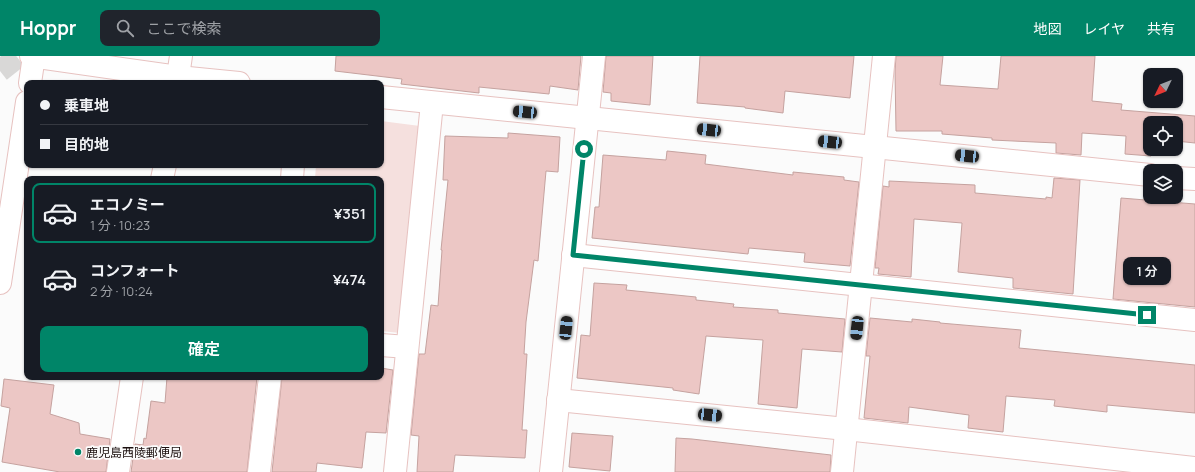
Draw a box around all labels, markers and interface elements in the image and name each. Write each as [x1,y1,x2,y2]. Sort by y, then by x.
search box [100,10,380,46]
text: Hoppr [20,15,76,41]
icon: search [114,17,136,39]
text: ここで検索 [146,18,221,39]
text: 地図 [1033,19,1061,38]
text: レイヤ [1083,19,1125,38]
text: 共有 [1147,19,1175,38]
north arrow [1143,68,1183,108]
map controls [1143,68,1183,204]
text: 乗車地 [64,95,109,116]
car [513,105,537,119]
button: locate [1143,116,1183,156]
car [696,123,722,137]
text: 目的地 [64,134,109,155]
car [817,135,843,149]
route start [575,140,593,158]
car [954,149,980,163]
button: layers [1143,164,1183,204]
text: エコノミー [90,194,165,215]
icon: car [42,195,78,231]
text: ¥351 [333,203,366,224]
text: 1 分 · 10:23 [90,216,150,234]
callout: 1 分 [1123,257,1171,285]
text: コンフォート [90,260,180,281]
icon: car [42,261,78,297]
text: 1 分 [1136,262,1158,280]
text: ¥474 [333,269,366,290]
text: 2 分 · 10:24 [90,282,153,300]
route end [1138,306,1156,324]
car [559,315,573,341]
car [850,315,864,341]
button: 確定 [40,326,368,372]
car [697,408,723,422]
place label: 鹿児島西陵郵便局 [86,444,182,461]
marker: 鹿児島西陵郵便局 [73,447,83,457]

